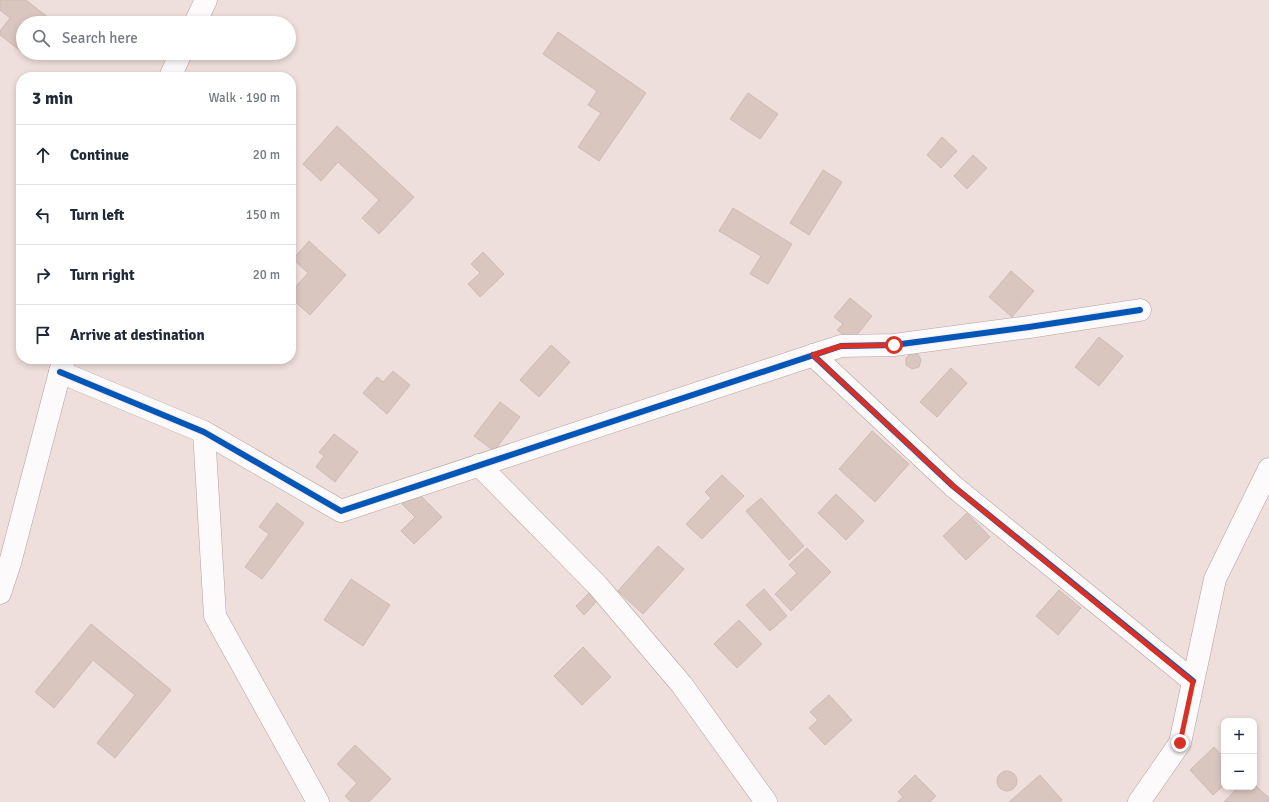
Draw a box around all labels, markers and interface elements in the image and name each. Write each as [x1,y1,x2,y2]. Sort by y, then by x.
search box [16,16,296,60]
icon: search [30,27,52,49]
text: Search here [62,29,138,47]
text: 3 min [32,88,73,109]
text: Walk · 190 m [209,90,280,106]
icon: ahead [32,144,54,166]
text: Continue [70,146,129,164]
text: 20 m [253,147,280,163]
icon: left [32,204,54,226]
text: Turn left [70,206,124,224]
text: 150 m [246,207,280,223]
icon: right [32,264,54,286]
text: Turn right [70,266,135,284]
text: 20 m [253,267,280,283]
icon: arrive [32,324,54,346]
text: Arrive at destination [70,326,205,344]
route start [885,336,903,354]
map controls [1221,718,1257,790]
button: + [1221,718,1257,754]
route end [1171,734,1189,752]
button: − [1221,754,1257,790]

